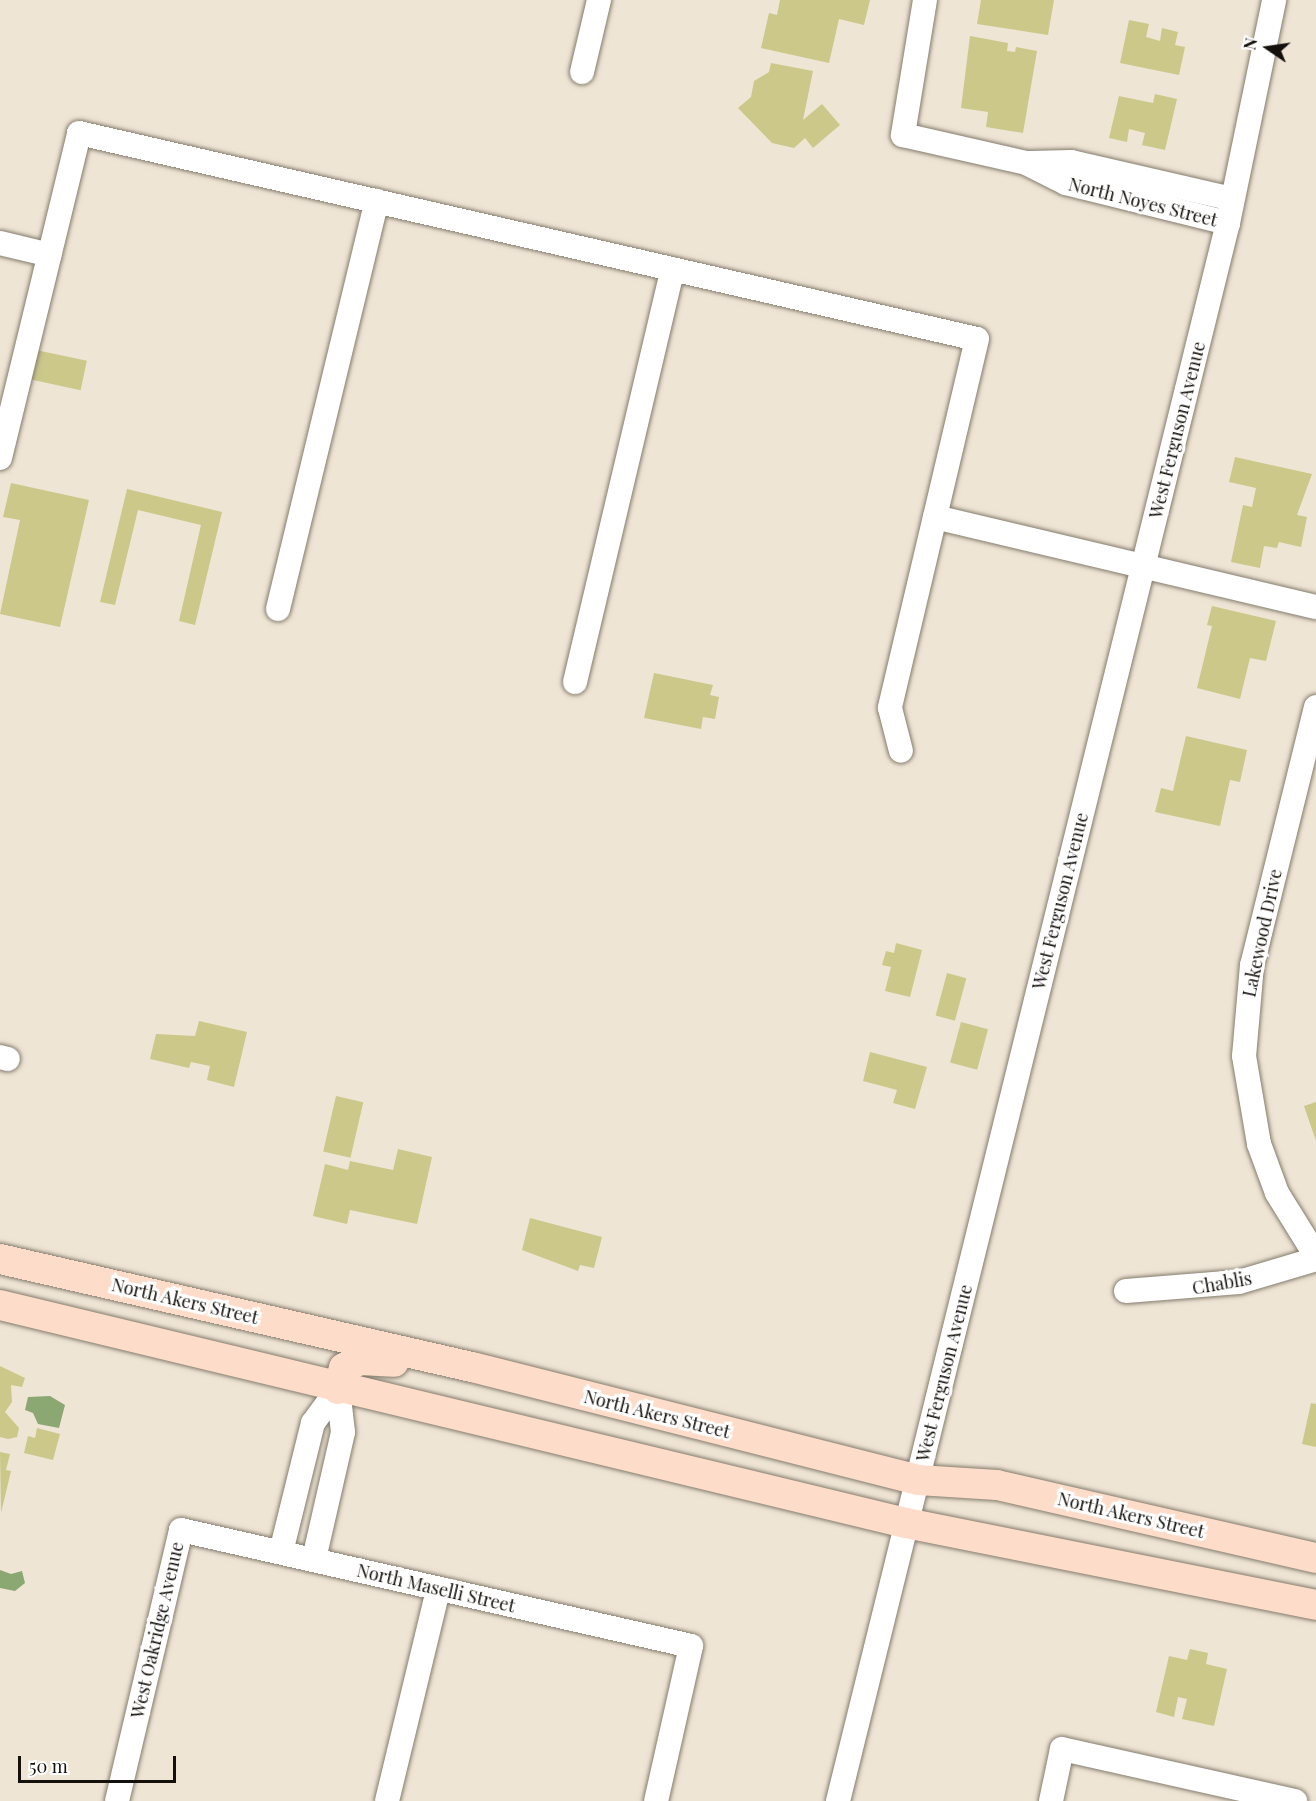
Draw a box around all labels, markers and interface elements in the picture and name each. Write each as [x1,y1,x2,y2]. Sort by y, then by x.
north arrow [1238,18,1298,78]
text: N [1238,36,1262,52]
street label: North Noyes Street [1066,173,1220,231]
street label: West Ferguson Avenue [1144,339,1210,521]
street label: West Ferguson Avenue [1027,810,1093,992]
street label: Lakewood Drive [1238,867,1286,999]
street label: Chablis [1190,1267,1254,1299]
street label: North Akers Street [109,1274,261,1328]
street label: West Ferguson Avenue [911,1282,977,1464]
street label: North Akers Street [581,1385,733,1443]
street label: North Akers Street [1055,1488,1207,1542]
street label: West Oakridge Avenue [126,1539,188,1721]
street label: North Maselli Street [355,1559,517,1617]
scale bar [21,1744,178,1782]
text: 50 m [29,1754,68,1778]

